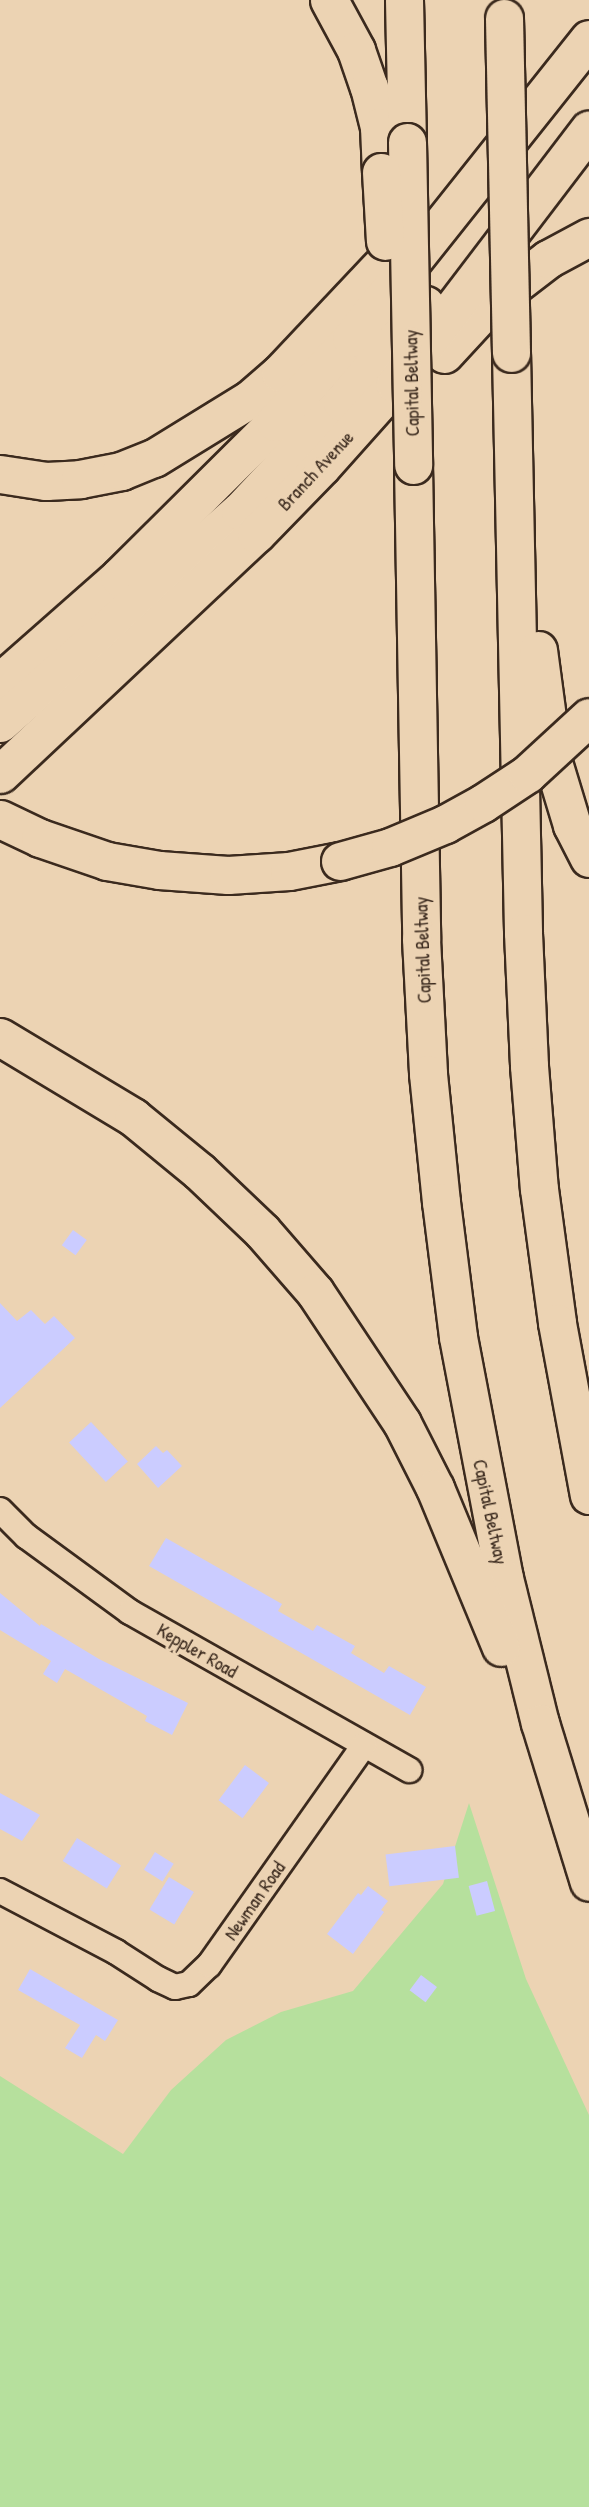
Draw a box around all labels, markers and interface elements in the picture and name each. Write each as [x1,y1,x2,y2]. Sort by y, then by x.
street label: Capital Beltway [400,329,424,437]
street label: Branch Avenue [273,426,359,516]
street label: Capital Beltway [410,896,436,1004]
street label: Capital Beltway [468,1457,512,1567]
street label: Keppler Road [153,1619,241,1683]
street label: Newman Road [220,1857,290,1945]

